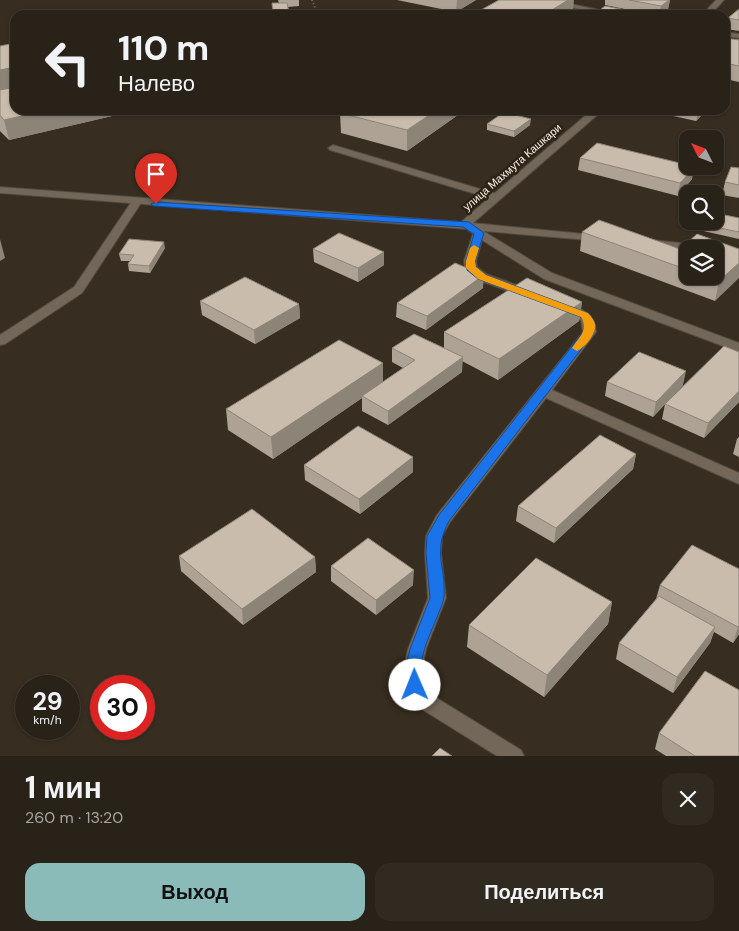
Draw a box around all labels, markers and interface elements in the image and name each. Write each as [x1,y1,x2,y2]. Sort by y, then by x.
text: 110 m [118,25,209,71]
icon: left [35,30,100,95]
text: Налево [118,69,195,98]
street label: улица Махмута Кашкари [460,120,564,214]
north arrow [679,130,724,175]
map controls [679,130,724,285]
pin [135,153,177,204]
icon: arrive [142,160,170,188]
button: search [679,185,724,230]
button: layers [679,240,724,285]
position arrow [388,658,440,710]
speed limit sign: 30 [90,675,155,740]
text: 29 [32,685,63,718]
text: km/h [33,712,62,728]
text: 1 мин [25,768,102,807]
button: close [662,773,714,825]
text: 260 m · 13:20 [25,807,123,828]
button: Выход [25,863,365,921]
button: Поделиться [375,863,714,921]

